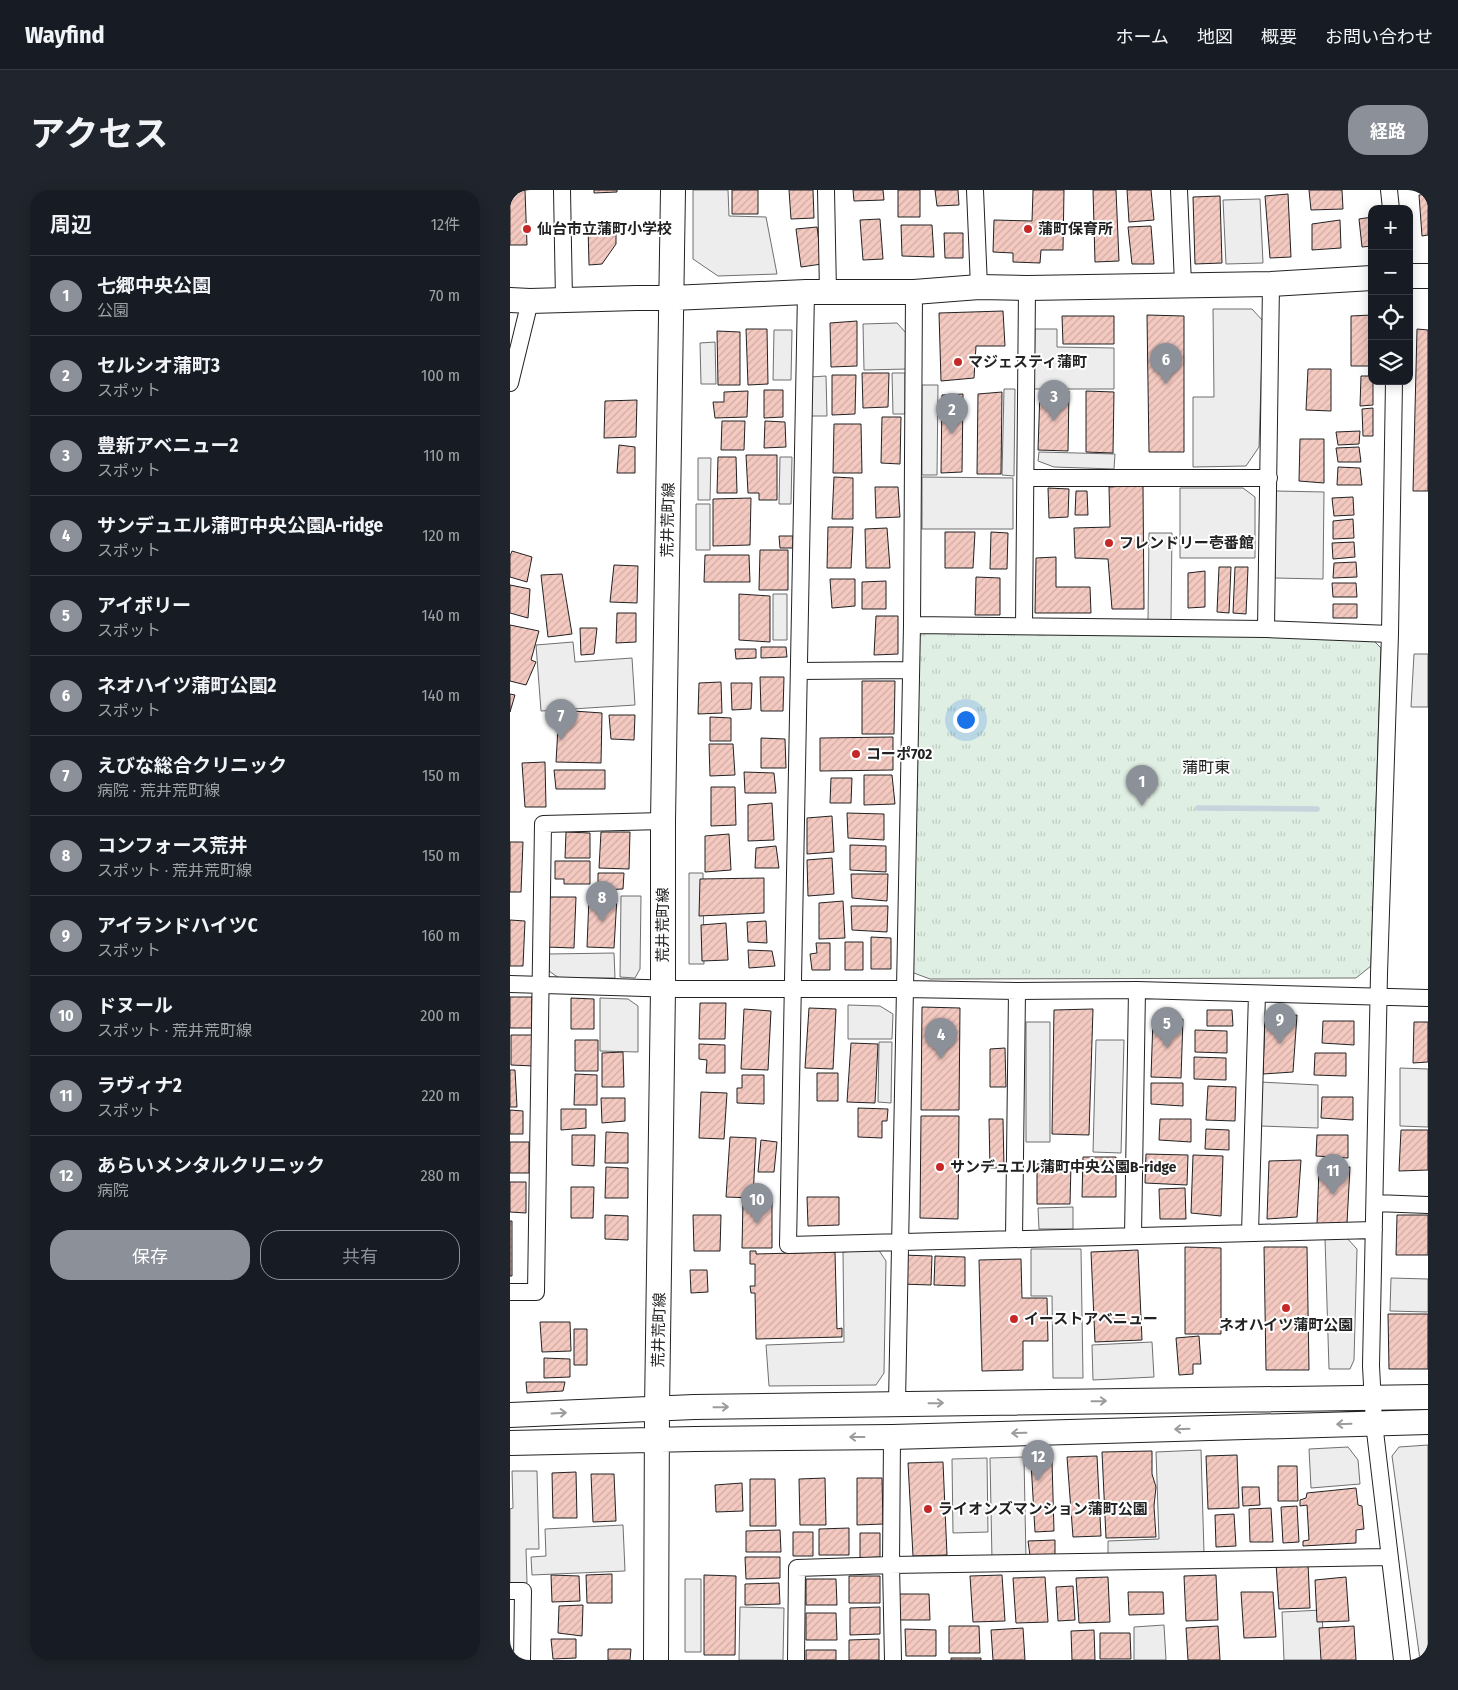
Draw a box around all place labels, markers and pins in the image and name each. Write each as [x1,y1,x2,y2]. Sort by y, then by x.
place label: 仙台市立蒲町小学校 [537,220,672,238]
place label: 蒲町保育所 [1038,220,1113,238]
marker: 仙台市立蒲町小学校 [521,223,533,235]
marker: 蒲町保育所 [1022,223,1034,235]
pin: 6 [1150,343,1182,384]
place label: マジェスティ蒲町 [968,353,1087,371]
marker: マジェスティ蒲町 [952,356,964,368]
pin: 3 [1038,380,1070,421]
pin: 2 [936,393,968,434]
place label: フレンドリー壱番館 [1119,534,1254,552]
marker: フレンドリー壱番館 [1103,537,1115,549]
pin: 7 [545,699,577,740]
place label: コーポ702 [866,745,932,763]
marker: コーポ702 [850,748,862,760]
pin: 1 [1126,765,1158,806]
pin: 8 [586,881,618,922]
pin: 9 [1264,1003,1296,1044]
pin: 5 [1151,1007,1183,1048]
pin: 4 [925,1018,957,1059]
pin: 11 [1317,1154,1349,1195]
place label: サンデュエル蒲町中央公園B-ridge [950,1158,1177,1176]
marker: サンデュエル蒲町中央公園B-ridge [934,1161,946,1173]
pin: 10 [741,1183,773,1224]
marker: ネオハイツ蒲町公園 [1280,1302,1292,1314]
place label: イーストアベニュー [1024,1310,1158,1328]
marker: イーストアベニュー [1008,1313,1020,1325]
place label: ネオハイツ蒲町公園 [1219,1316,1353,1334]
pin: 12 [1022,1440,1054,1481]
place label: ライオンズマンション蒲町公園 [938,1500,1148,1518]
marker: ライオンズマンション蒲町公園 [922,1503,934,1515]

